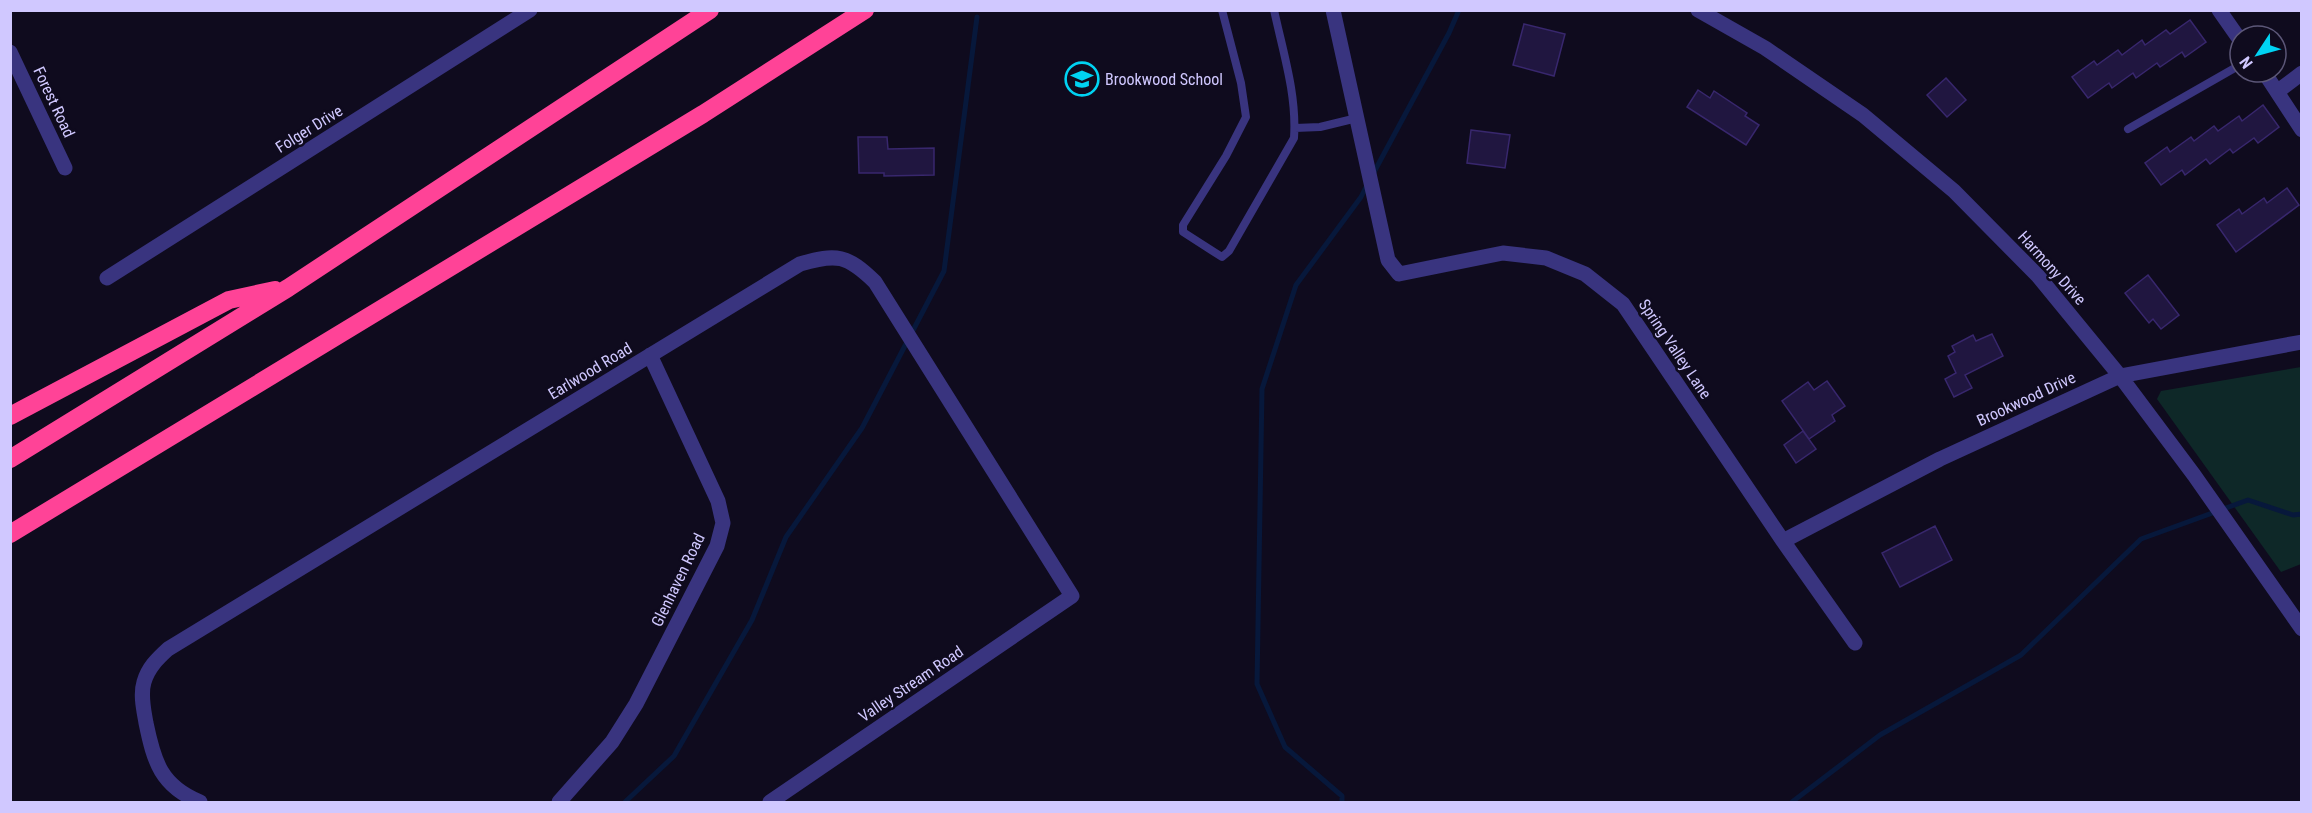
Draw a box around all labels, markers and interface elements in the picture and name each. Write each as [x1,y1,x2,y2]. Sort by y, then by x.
north arrow [2228,24,2288,84]
text: N [2236,53,2257,72]
school or university icon: Brookwood School [1064,61,1100,97]
street label: Forest Road [29,64,79,140]
place label: Brookwood School [1105,70,1223,89]
street label: Folger Drive [272,101,346,157]
street label: Harmony Drive [2014,227,2090,309]
street label: Spring Valley Lane [1635,296,1715,402]
street label: Earlwood Road [545,339,635,403]
street label: Brookwood Drive [1974,368,2078,430]
street label: Glenhaven Road [647,530,709,630]
street label: Valley Stream Road [855,642,967,726]

